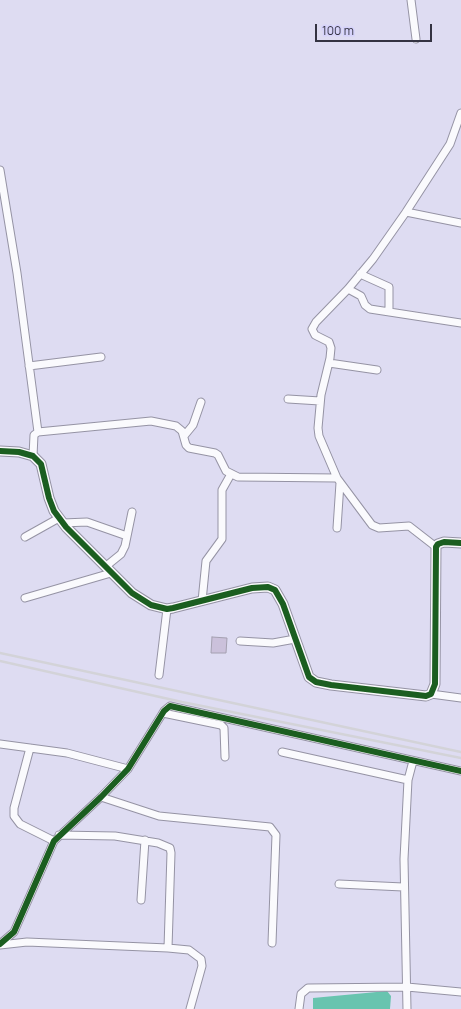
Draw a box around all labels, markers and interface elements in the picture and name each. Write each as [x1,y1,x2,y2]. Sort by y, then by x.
scale bar [317,16,434,42]
text: 100 m [322,22,354,39]

